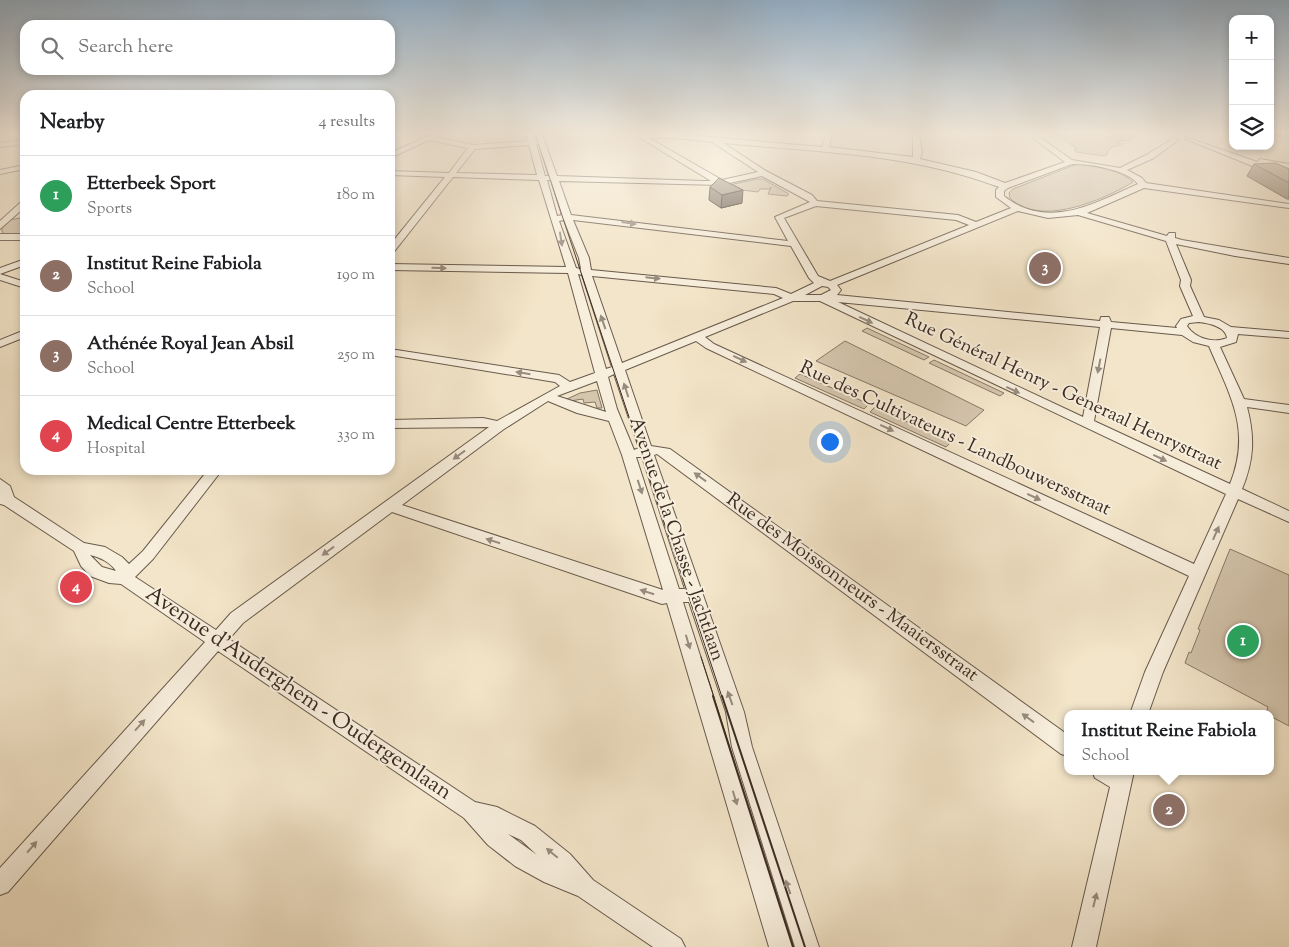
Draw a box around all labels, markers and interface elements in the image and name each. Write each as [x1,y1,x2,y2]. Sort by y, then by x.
map controls [1229,15,1274,150]
button: + [1229,15,1274,60]
search box [20,20,395,75]
icon: search [38,34,66,62]
text: Search here [78,34,173,61]
button: − [1229,60,1274,105]
button: layers [1229,105,1274,150]
text: Nearby [40,108,105,138]
text: 4 results [319,111,375,134]
text: Etterbeek Sport [87,171,216,198]
text: 1 [53,184,59,207]
text: 180 m [336,184,375,207]
text: Sports [87,198,132,221]
one-way arrow [621,220,637,228]
one-way arrow [557,232,565,248]
pin: 3 [1029,249,1061,287]
text: Institut Reine Fabiola [87,251,262,278]
text: 2 [52,264,60,287]
text: 190 m [337,264,375,287]
one-way arrow [431,264,447,272]
one-way arrow [645,275,661,283]
text: School [87,278,135,301]
street label: Rue Général Henry - Generaal Henrystraat [900,306,1227,478]
one-way arrow [598,315,606,330]
one-way arrow [859,317,873,325]
text: Athénée Royal Jean Absil [87,331,294,358]
text: 3 [53,344,59,367]
text: 250 m [337,344,375,367]
street label: Rue des Cultivateurs - Landbouwersstraat [795,355,1115,523]
one-way arrow [733,356,747,364]
text: School [87,358,135,381]
one-way arrow [1095,358,1103,374]
one-way arrow [514,369,530,377]
one-way arrow [621,382,629,397]
one-way arrow [1006,386,1020,394]
text: Medical Centre Etterbeek [87,411,296,438]
street label: Avenue de la Chasse - Jachtlaan [621,413,731,665]
text: 4 [52,424,60,447]
text: 330 m [337,424,375,447]
one-way arrow [880,425,894,433]
your location [817,429,843,455]
text: Hospital [87,438,145,461]
one-way arrow [452,450,466,460]
one-way arrow [1153,455,1167,463]
one-way arrow [693,472,707,482]
one-way arrow [636,480,644,495]
street label: Rue des Moissonneurs - Maaiersstraat [720,487,984,689]
one-way arrow [1027,493,1041,501]
one-way arrow [1212,526,1220,540]
one-way arrow [485,536,500,544]
one-way arrow [321,546,335,556]
pin: 4 [60,568,92,606]
street label: Avenue d'Auderghem - Oudergemlaan [138,579,458,809]
one-way arrow [639,588,654,595]
pin: 1 [1227,622,1259,660]
one-way arrow [685,635,693,650]
one-way arrow [726,690,734,705]
popup [1064,710,1274,775]
one-way arrow [1022,713,1035,723]
text: Institut Reine Fabiola [1082,718,1256,745]
one-way arrow [134,719,145,732]
text: School [1082,745,1129,768]
one-way arrow [732,791,740,806]
pin: 2 [1153,791,1185,829]
one-way arrow [26,842,38,854]
one-way arrow [546,847,558,859]
one-way arrow [784,879,792,894]
one-way arrow [1092,892,1100,907]

